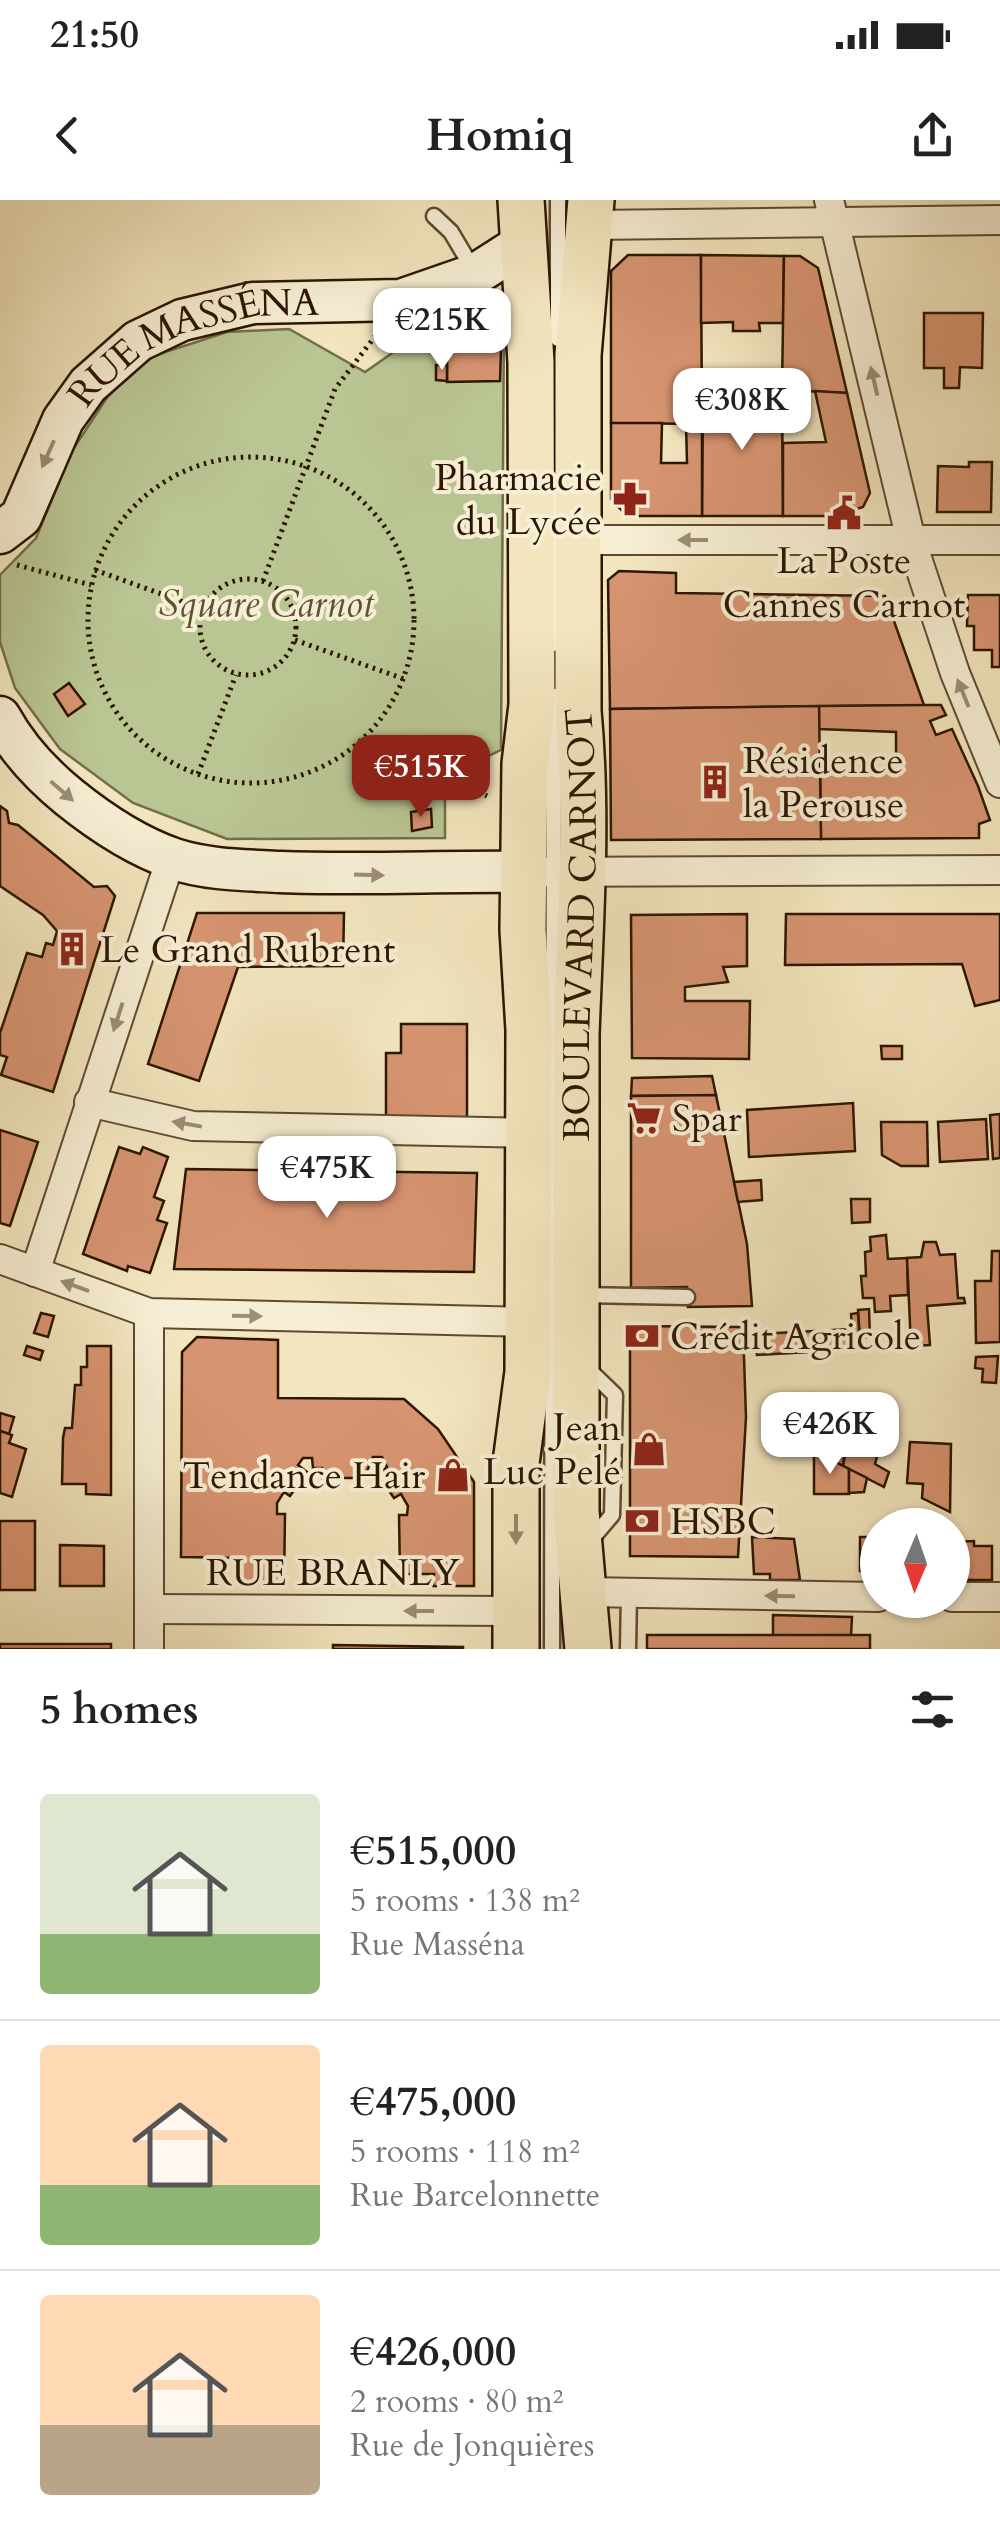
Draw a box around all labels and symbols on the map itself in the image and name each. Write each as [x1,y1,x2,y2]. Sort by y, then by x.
street label: RUE MASSÉNA [56,277,320,417]
pin: €215K [372,288,512,373]
one-way arrow [866,365,881,396]
pin: €308K [672,368,812,453]
one-way arrow [40,439,56,469]
place label: Pharmacie du Lycée [435,452,602,548]
pharmacy icon: Pharmacie du Lycée [611,480,649,518]
public building icon: La Poste Cannes Carnot [825,494,863,532]
one-way arrow [676,532,708,548]
place label: La Poste Cannes Carnot [723,535,965,631]
park label: Square Carnot [159,578,375,630]
one-way arrow [955,678,971,708]
street label: BOULEVARD CARNOT [551,705,610,1142]
pin: €515K [351,735,491,820]
place label: Résidence la Perouse [743,735,904,831]
building icon: Résidence la Perouse [696,763,734,801]
one-way arrow [50,779,75,801]
one-way arrow [353,867,385,883]
place label: Le Grand Rubrent [100,924,395,976]
building icon: Le Grand Rubrent [53,930,91,968]
one-way arrow [110,1002,125,1032]
place label: Spar [672,1093,742,1145]
supermarket icon: Spar [625,1099,663,1137]
one-way arrow [170,1116,202,1131]
pin: €475K [257,1136,397,1221]
one-way arrow [59,1278,89,1293]
one-way arrow [231,1308,263,1324]
place label: Crédit Agricole [670,1311,921,1363]
bank icon: Crédit Agricole [623,1317,661,1355]
pin: €426K [760,1392,900,1477]
place label: Jean Luc Pelé [483,1402,621,1498]
shop icon: Jean Luc Pelé [630,1430,668,1468]
place label: Tendance Hair [183,1450,425,1502]
shop icon: Tendance Hair [434,1456,472,1494]
place label: HSBC [670,1496,776,1548]
bank icon: HSBC [623,1502,661,1540]
north arrow [860,1508,970,1618]
one-way arrow [508,1513,524,1545]
street label: RUE BRANLY [206,1547,461,1599]
one-way arrow [764,1587,796,1603]
one-way arrow [402,1603,434,1619]

